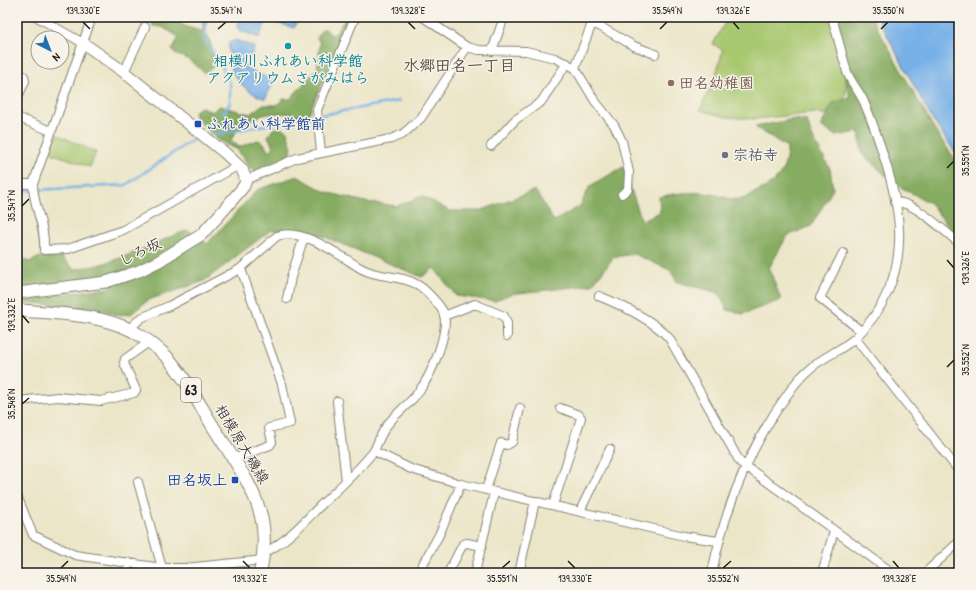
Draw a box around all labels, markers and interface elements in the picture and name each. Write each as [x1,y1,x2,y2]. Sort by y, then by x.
text: 139.330°E [66,4,101,17]
text: 35.547°N [210,4,242,17]
text: 139.328°E [391,4,426,17]
text: 35.549°N [652,4,682,17]
text: 139.326°E [716,4,750,17]
text: 35.550°N [872,4,904,17]
north arrow [30,30,70,70]
marker: 相模川ふれあい科学館 アクアリウムさがみはら [283,41,293,51]
text: N [50,50,64,65]
place label: 相模川ふれあい科学館 アクアリウムさがみはら [206,50,370,88]
district label: 水郷田名一丁目 [403,54,515,76]
place label: 田名幼稚園 [679,72,754,93]
marker: 田名幼稚園 [666,78,676,88]
place label: ふれあい科学館前 [206,113,326,134]
marker: ふれあい科学館前 [193,119,203,129]
place label: 宗祐寺 [733,144,778,165]
text: 35.551°N [959,146,972,176]
marker: 宗祐寺 [720,150,730,160]
text: 35.547°N [5,190,18,222]
street label: しろ坂 [115,232,165,271]
text: 139.326°E [959,251,972,285]
text: 139.332°E [5,297,18,332]
text: 35.552°N [959,344,972,376]
road number: 63 [181,378,201,402]
text: 35.548°N [5,389,18,419]
street label: 相模原大磯線 [210,400,275,488]
place label: 田名坂上 [167,469,227,490]
marker: 田名坂上 [230,475,240,485]
text: 35.549°N [46,572,76,585]
text: 139.332°E [233,572,268,585]
text: 35.551°N [487,572,517,585]
text: 139.330°E [558,572,593,585]
text: 35.552°N [707,572,739,585]
text: 139.328°E [882,572,917,585]

